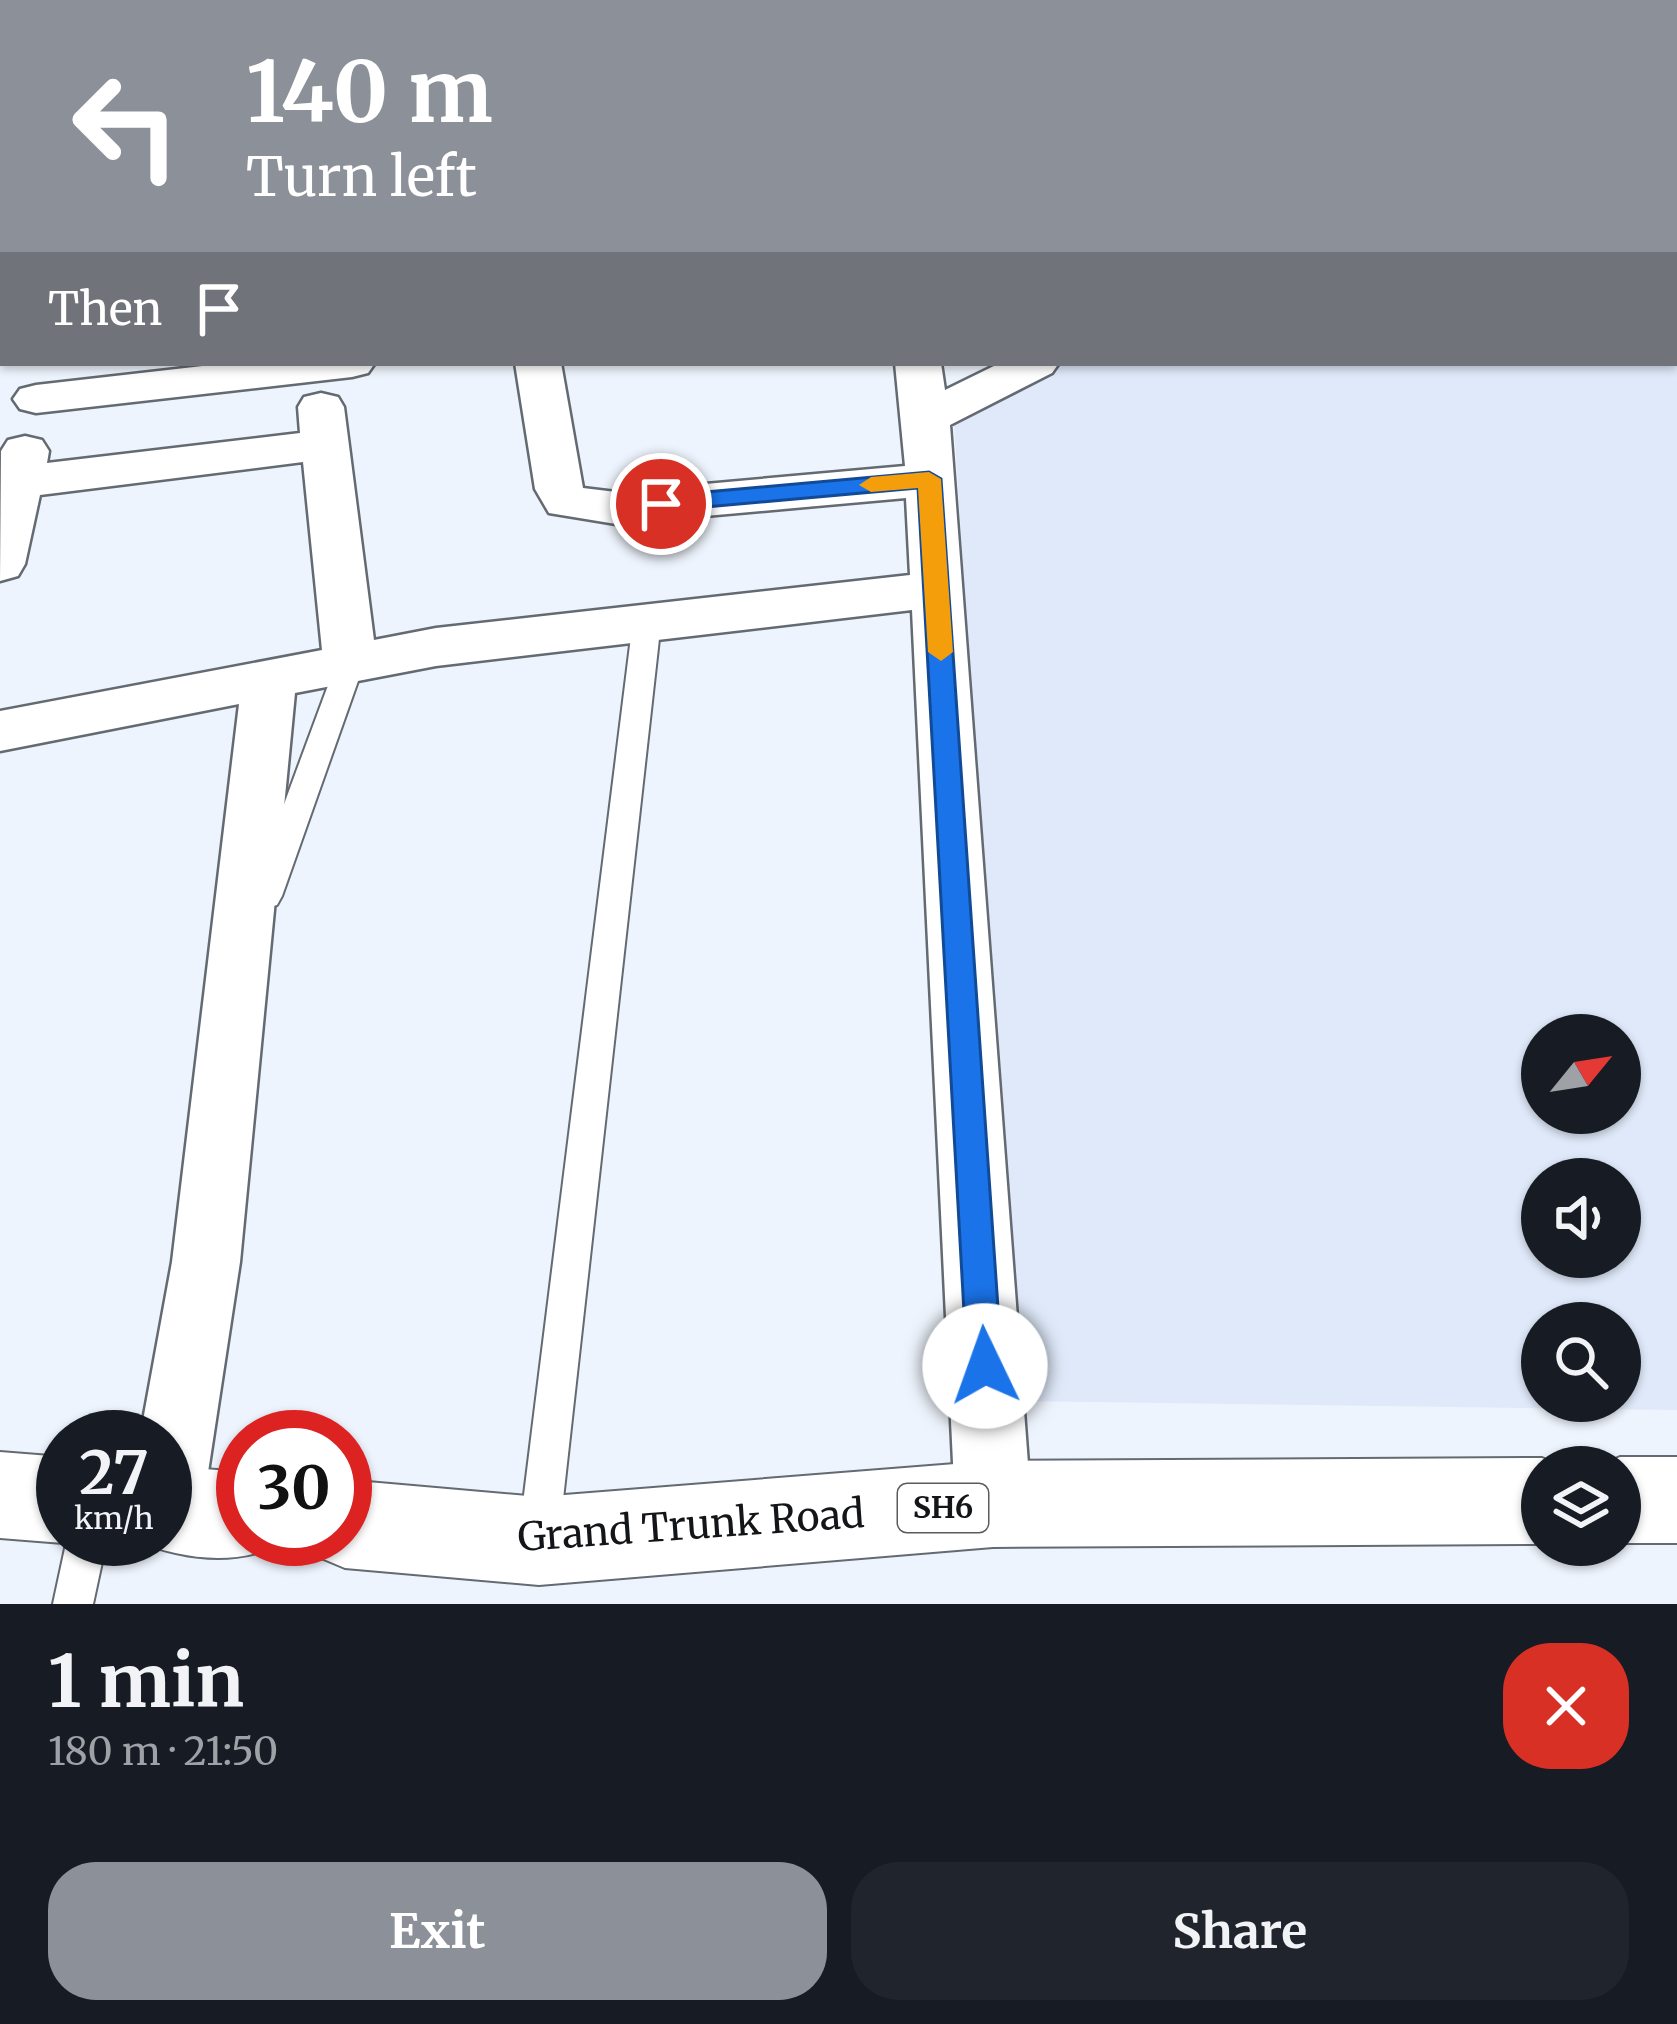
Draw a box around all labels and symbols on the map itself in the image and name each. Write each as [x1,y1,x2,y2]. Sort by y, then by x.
pin [610,453,712,555]
north arrow [1521,1014,1641,1134]
position arrow [922,1303,1048,1429]
speed limit sign: 30 [216,1410,372,1566]
road number: SH6 [898,1484,988,1532]
street label: Grand Trunk Road [516,1489,866,1562]

